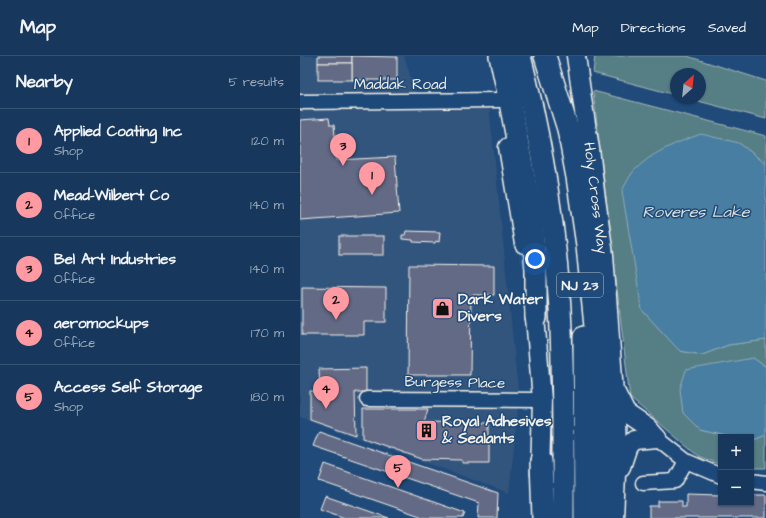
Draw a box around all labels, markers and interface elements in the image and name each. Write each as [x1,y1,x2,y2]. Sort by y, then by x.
text: Map [20,14,56,41]
text: Map [572,18,599,38]
text: Directions [621,18,686,38]
text: Saved [708,18,746,38]
north arrow [670,68,706,104]
text: Nearby [16,70,73,94]
text: 5 results [228,73,284,91]
street label: Maddak Road [354,74,447,95]
text: Applied Coating Inc [54,121,182,142]
text: 1 [28,132,30,150]
text: 120 m [251,132,284,150]
pin: 3 [330,133,356,166]
street label: Holy Cross Way [577,141,613,255]
text: Shop [54,142,83,160]
pin: 1 [359,162,385,195]
text: Mead-Wilbert Co [54,185,169,206]
text: 2 [25,196,33,214]
text: 140 m [250,196,284,214]
water label: Roveres Lake [643,201,751,223]
text: Office [54,206,95,224]
text: Bel Art Industries [54,249,176,270]
your location [525,249,545,269]
text: 3 [26,260,32,278]
text: 140 m [250,260,284,278]
text: Office [54,270,95,288]
road number: NJ 23 [557,273,603,297]
pin: 2 [323,287,349,320]
place label: Dark Water Divers [458,289,544,327]
shop icon: Dark Water Divers [429,295,455,321]
text: aeromockups [54,313,149,334]
text: 4 [25,324,33,342]
text: 170 m [251,324,284,342]
text: Office [54,334,95,352]
street label: Burgess Place [404,371,505,395]
pin: 4 [313,376,339,409]
text: Access Self Storage [54,377,203,398]
text: 5 [24,388,34,406]
text: 180 m [250,388,284,406]
text: Shop [54,398,83,416]
place label: Royal Adhesives & Sealants [441,411,552,449]
building icon: Royal Adhesives & Sealants [413,417,439,443]
map controls [718,434,754,506]
button: + [718,434,754,470]
pin: 5 [385,455,411,488]
button: − [718,470,754,506]

